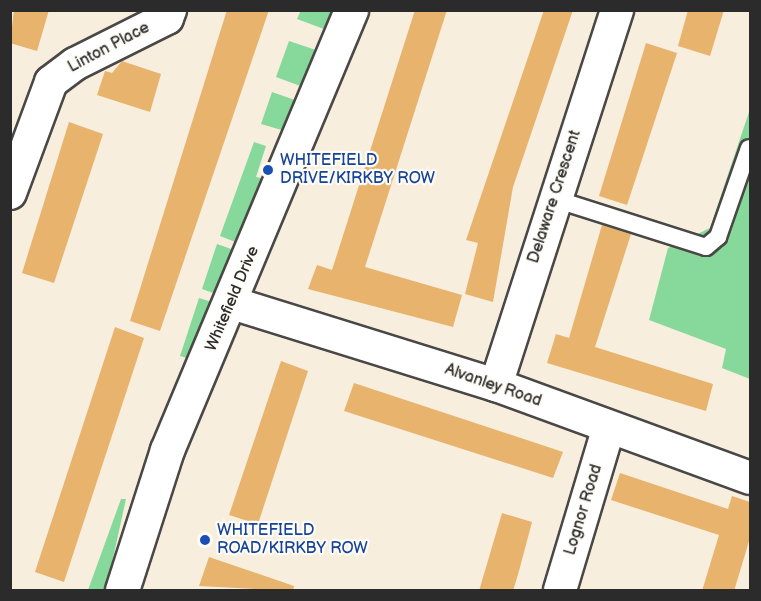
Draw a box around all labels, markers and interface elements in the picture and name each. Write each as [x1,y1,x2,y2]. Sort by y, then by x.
street label: Linton Place [65,19,153,77]
street label: Delaware Crescent [524,128,586,266]
place label: WHITEFIELD DRIVE/KIRKBY ROW [280,151,435,189]
marker: WHITEFIELD DRIVE/KIRKBY ROW [261,163,275,177]
street label: Whitefield Drive [202,244,264,354]
street label: Alvanley Road [442,360,544,412]
street label: Lognor Road [561,462,607,558]
place label: WHITEFIELD ROAD/KIRKBY ROW [217,521,368,559]
marker: WHITEFIELD ROAD/KIRKBY ROW [198,533,212,547]

